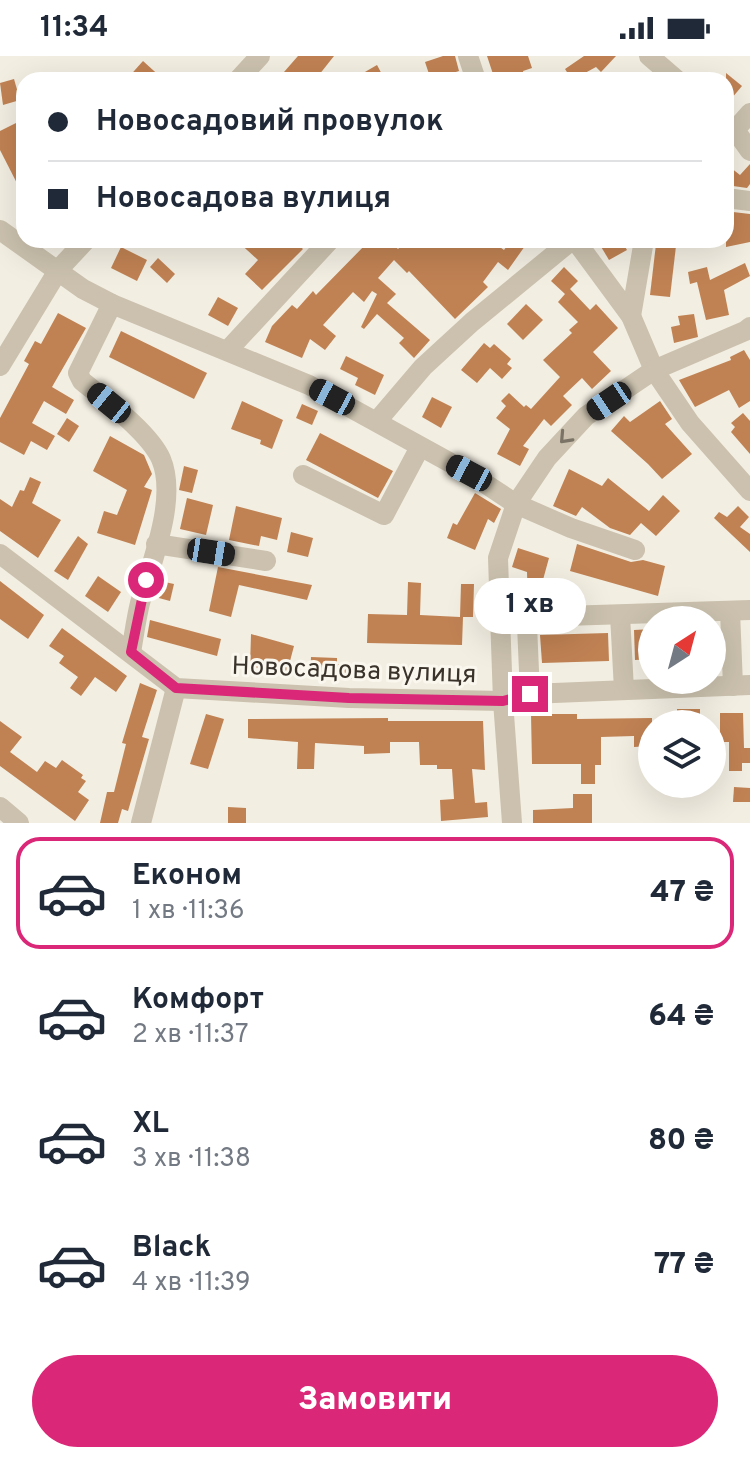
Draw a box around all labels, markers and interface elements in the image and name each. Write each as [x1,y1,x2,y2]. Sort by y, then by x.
text: 11:34 [40,10,109,47]
text: Новосадовий провулок [96,104,444,141]
text: Новосадова вулиця [96,181,391,218]
car [305,375,359,419]
car [582,378,636,424]
car [83,379,135,427]
one-way arrow [561,429,575,444]
car [442,451,496,495]
car [185,536,237,568]
route start [128,562,164,598]
callout: 1 хв [474,578,586,634]
text: 1 хв [506,589,554,622]
north arrow [638,606,726,694]
map controls [638,606,726,798]
street label: Новосадова вулиця [231,651,477,692]
route end [512,676,548,712]
button: layers [638,710,726,798]
icon: car [36,857,108,929]
text: Економ [132,858,242,895]
text: 47 ₴ [650,875,714,912]
text: 1 хв · 11:36 [132,895,245,928]
icon: car [36,981,108,1053]
text: Комфорт [132,982,264,1019]
text: 64 ₴ [648,999,714,1036]
text: 2 хв · 11:37 [132,1019,249,1052]
icon: car [36,1105,108,1177]
text: XL [132,1106,169,1143]
text: 80 ₴ [648,1123,714,1160]
text: 3 хв · 11:38 [132,1143,251,1176]
icon: car [36,1229,108,1301]
text: Black [132,1230,211,1267]
text: 77 ₴ [654,1247,714,1284]
text: 4 хв · 11:39 [132,1267,250,1300]
button: Замовити [32,1355,718,1447]

